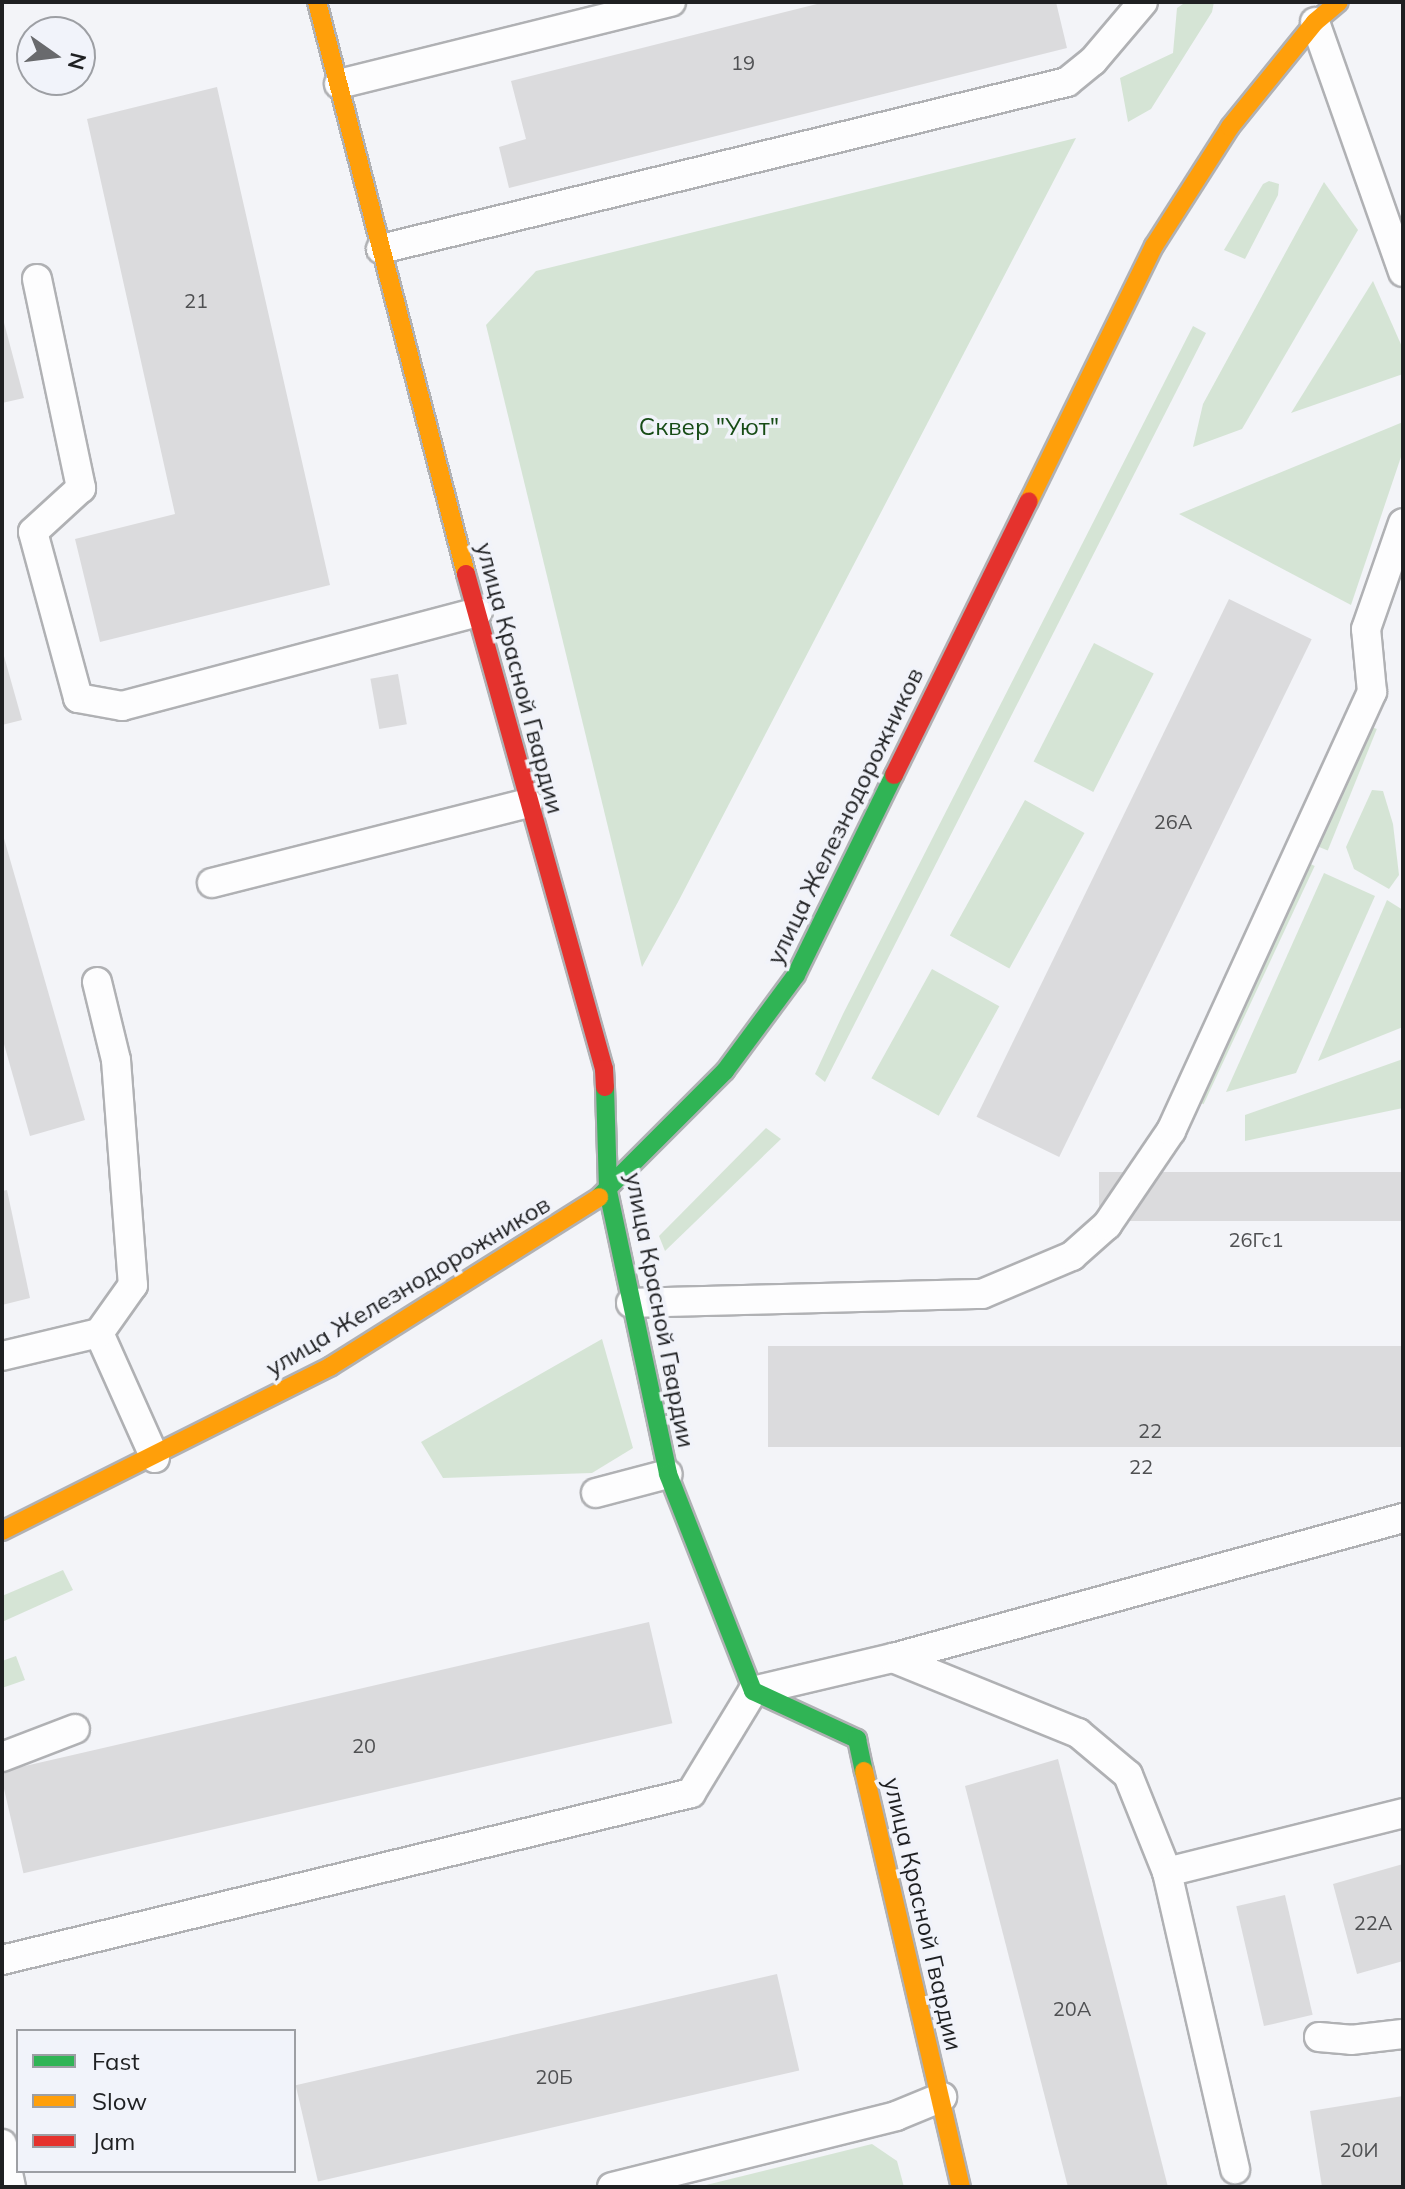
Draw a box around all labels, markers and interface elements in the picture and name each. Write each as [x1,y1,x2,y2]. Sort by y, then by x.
north arrow [16,16,96,96]
text: N [62,50,93,73]
house number: 19 [731,50,755,74]
house number: 21 [184,288,208,312]
park label: Сквер "Уют" [639,413,779,441]
street label: улица Красной Гвардии [470,539,570,817]
street label: улица Железнодорожников [760,663,930,969]
house number: 26А [1154,809,1192,833]
street label: улица Красной Гвардии [619,1170,701,1450]
street label: улица Железнодорожников [261,1190,555,1382]
house number: 26Гс1 [1229,1227,1283,1251]
house number: 22 [1138,1418,1162,1442]
house number: 22 [1129,1454,1153,1478]
house number: 20 [352,1733,376,1757]
street label: улица Красной Гвардии [878,1775,968,2053]
house number: 22А [1354,1910,1392,1934]
house number: 20А [1053,1996,1091,2020]
legend [16,2029,296,2173]
text: Fast [92,2046,140,2076]
house number: 20Б [535,2064,573,2088]
text: Slow [92,2086,147,2116]
text: Jam [92,2126,135,2156]
house number: 20И [1340,2137,1378,2161]

